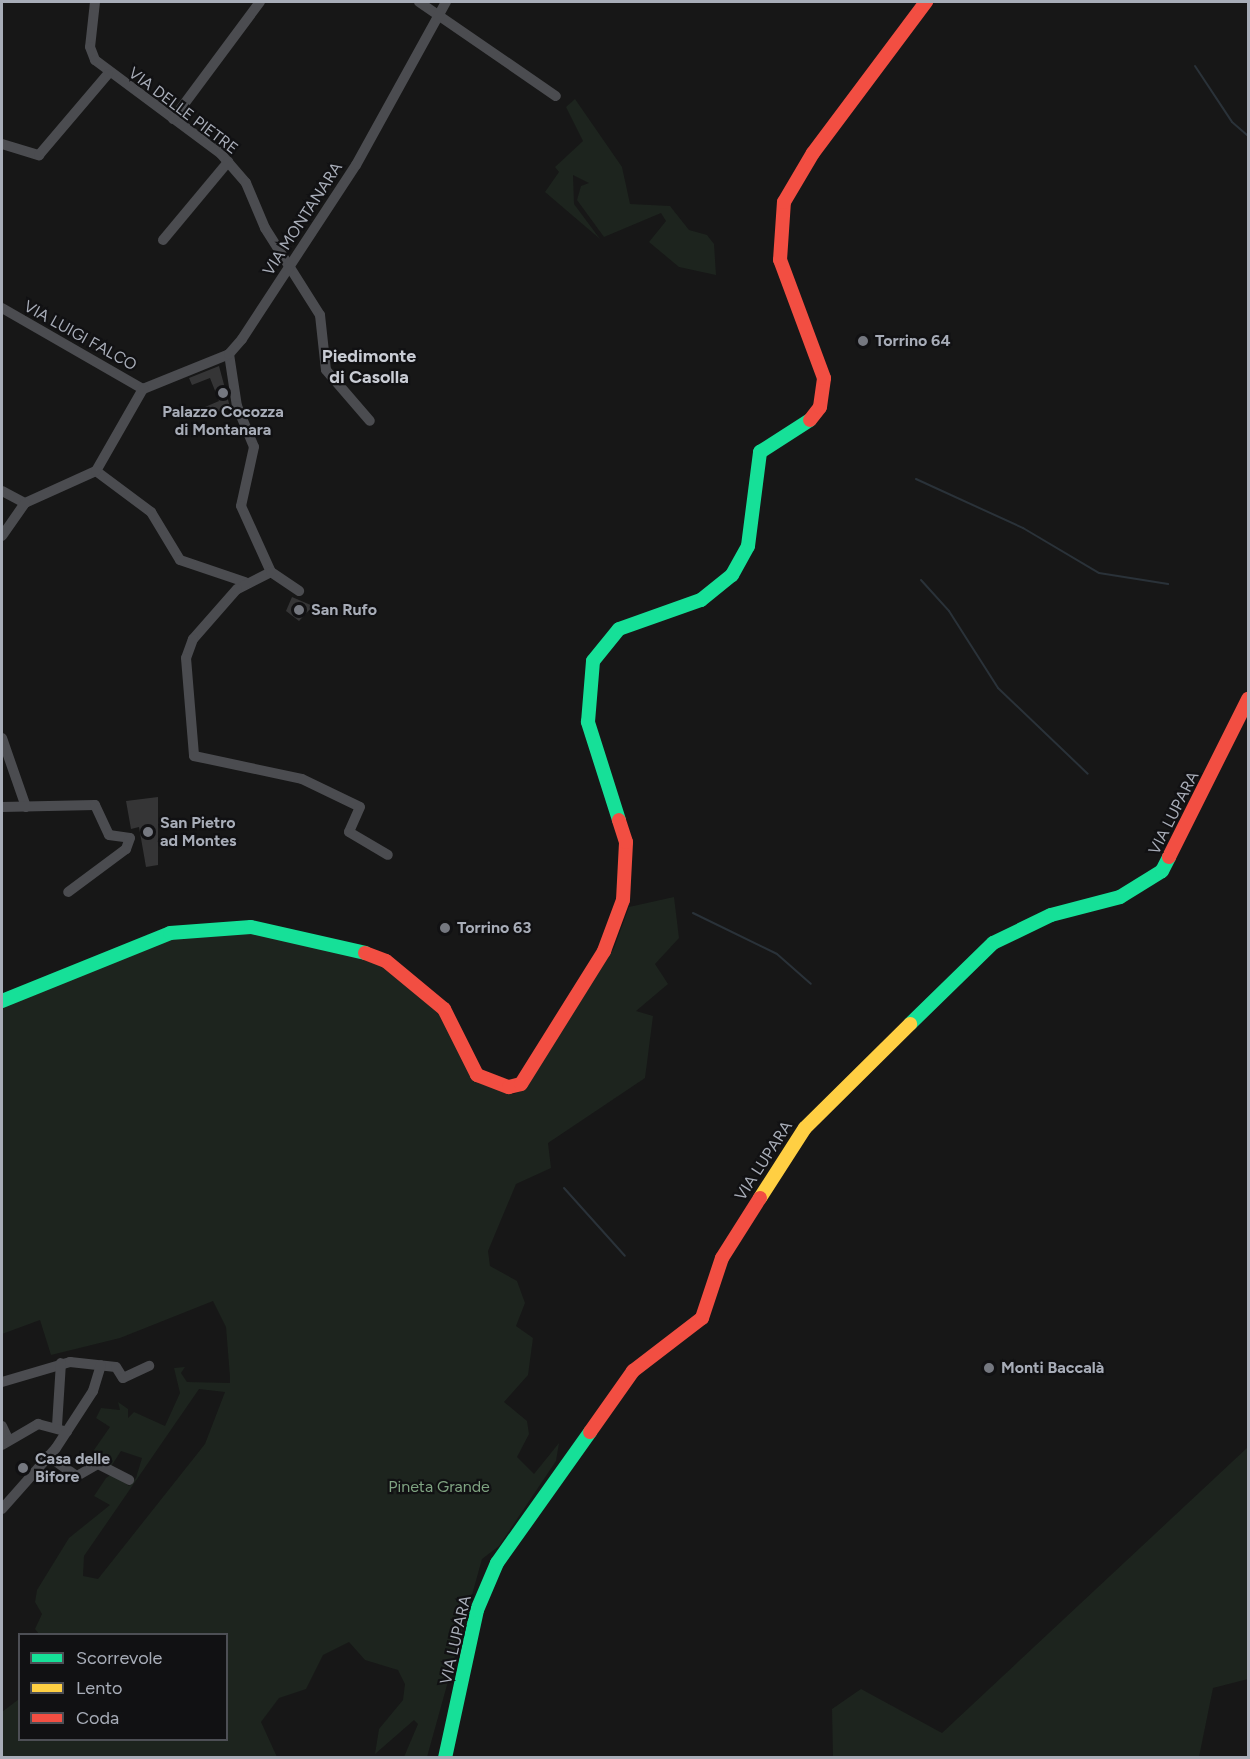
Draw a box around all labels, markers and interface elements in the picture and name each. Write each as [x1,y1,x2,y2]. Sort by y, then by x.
street label: VIA DELLE PIETRE [124,64,242,158]
street label: VIA MONTANARA [259,159,347,279]
street label: VIA LUIGI FALCO [20,297,140,375]
place label: Torrino 64 [875,331,951,351]
marker: Torrino 64 [856,334,870,348]
district label: Piedimonte di Casolla [322,346,416,388]
marker: Palazzo Cocozza di Montanara [216,386,230,400]
place label: Palazzo Cocozza di Montanara [162,402,284,440]
place label: San Rufo [311,600,377,620]
marker: San Rufo [292,603,306,617]
street label: VIA LUPARA [1145,768,1203,858]
place label: San Pietro ad Montes [160,813,237,851]
marker: San Pietro ad Montes [141,825,155,839]
place label: Torrino 63 [457,918,531,938]
marker: Torrino 63 [438,921,452,935]
street label: VIA LUPARA [731,1118,797,1204]
place label: Monti Baccalà [1001,1358,1104,1378]
marker: Monti Baccalà [982,1361,996,1375]
place label: Casa delle Bifore [35,1449,110,1487]
marker: Casa delle Bifore [16,1461,30,1475]
park label: Pineta Grande [388,1477,490,1497]
street label: VIA LUPARA [436,1594,476,1686]
legend [18,1633,228,1741]
text: Scorrevole [76,1647,162,1669]
text: Lento [76,1677,122,1699]
text: Coda [76,1707,119,1729]

